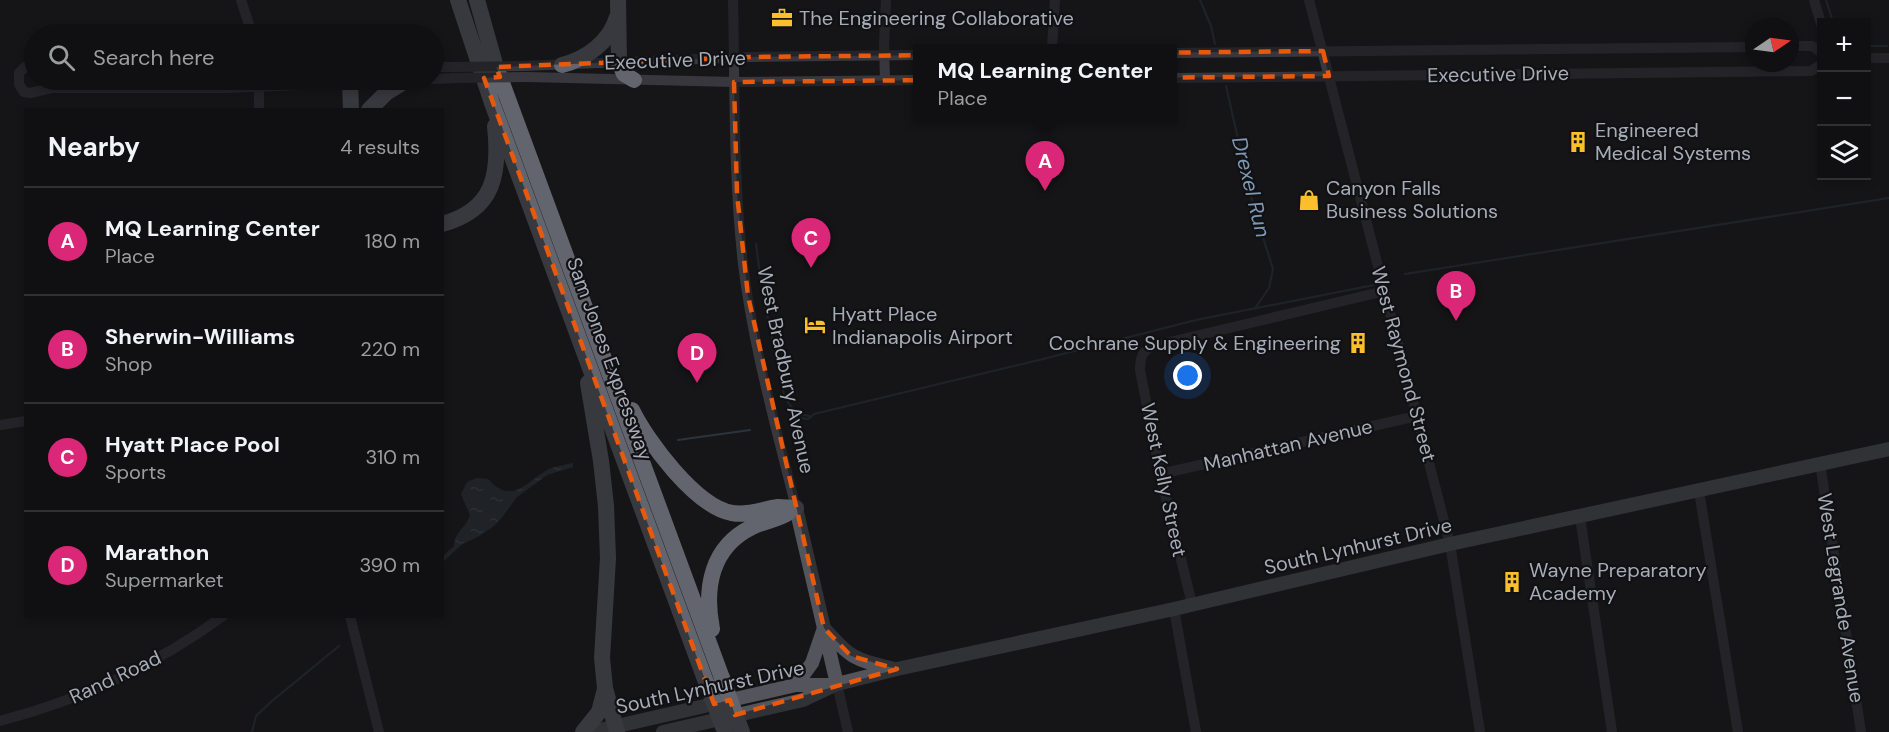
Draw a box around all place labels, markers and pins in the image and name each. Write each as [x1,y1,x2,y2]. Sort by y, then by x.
place label: The Engineering Collaborative [799,5,1074,31]
office icon: The Engineering Collaborative [770,6,794,30]
place label: Engineered Medical Systems [1595,117,1751,166]
building icon: Engineered Medical Systems [1566,130,1590,154]
pin: A [1026,142,1064,191]
place label: Canyon Falls Business Solutions [1326,175,1498,224]
shop icon: Canyon Falls Business Solutions [1297,188,1321,212]
pin: C [792,218,830,268]
pin: B [1436,272,1476,321]
place label: Hyatt Place Indianapolis Airport [832,301,1013,350]
hotel icon: Hyatt Place Indianapolis Airport [803,313,827,337]
place label: Cochrane Supply & Engineering [1049,330,1341,356]
building icon: Cochrane Supply & Engineering [1346,331,1370,355]
pin: D [678,334,716,383]
place label: Wayne Preparatory Academy [1529,557,1707,606]
building icon: Wayne Preparatory Academy [1500,570,1524,594]

